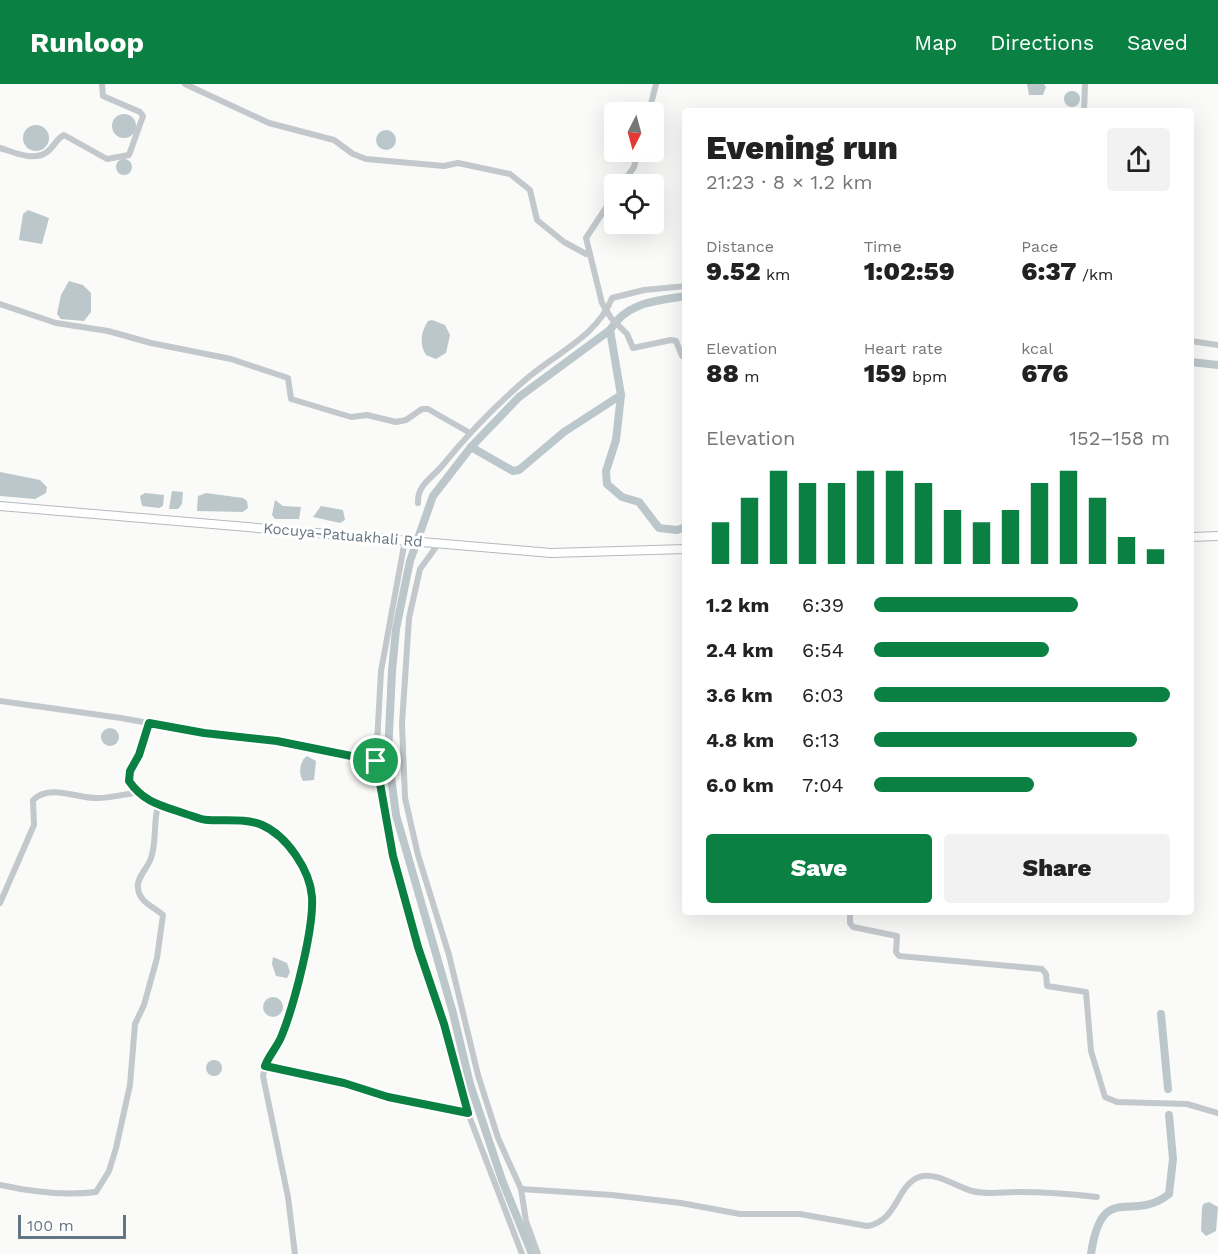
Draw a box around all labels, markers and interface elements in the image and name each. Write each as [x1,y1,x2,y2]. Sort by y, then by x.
text: Runloop [30,26,144,59]
text: Map [914,30,957,55]
text: Directions [990,30,1094,55]
text: Saved [1127,30,1188,55]
north arrow [604,102,664,162]
map controls [604,102,664,234]
text: Evening run [706,128,898,167]
button: share [1107,128,1170,191]
text: 21:23 · 8 × 1.2 km [706,170,873,194]
button: locate [604,174,664,234]
text: Distance [706,237,774,256]
text: Time [864,237,902,256]
text: Pace [1021,237,1058,256]
text: 9.52 [706,256,761,286]
text: 1:02:59 [864,256,955,286]
text: 6:37 [1021,256,1076,286]
text: km [761,265,790,284]
text: /km [1076,265,1113,284]
text: Elevation [706,339,777,358]
text: Heart rate [864,339,943,358]
text: kcal [1021,339,1053,358]
text: 88 [706,358,739,388]
text: 159 [864,358,906,388]
text: 676 [1021,358,1068,388]
text: m [739,367,760,386]
text: bpm [906,367,947,386]
text: Elevation [706,426,795,450]
text: 152–158 m [1069,426,1170,450]
street label: Kocuya-Patuakhali Rd [263,519,423,551]
text: 1.2 km [706,593,769,617]
text: 6:39 [802,593,844,617]
text: 2.4 km [706,638,774,662]
text: 6:54 [802,638,844,662]
text: 3.6 km [706,683,773,707]
text: 6:03 [802,683,844,707]
text: 4.8 km [706,728,774,752]
text: 6:13 [802,728,840,752]
pin [350,735,401,786]
icon: arrive [359,744,392,777]
text: 6.0 km [706,773,774,797]
text: 7:04 [802,773,844,797]
button: Save [706,834,932,903]
button: Share [944,834,1170,903]
scale bar [18,1212,126,1240]
text: 100 m [27,1216,74,1235]

